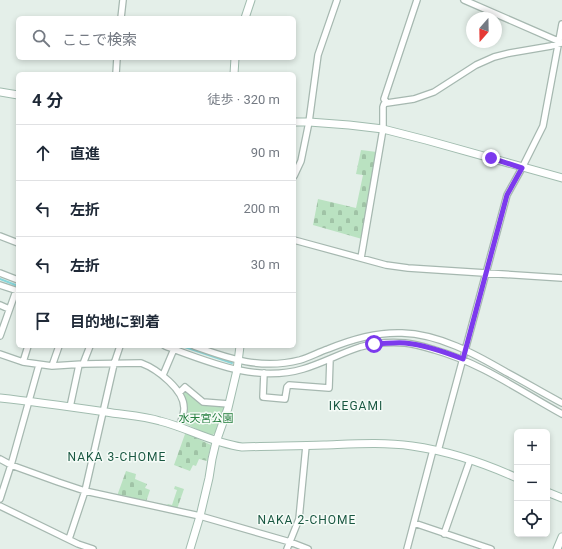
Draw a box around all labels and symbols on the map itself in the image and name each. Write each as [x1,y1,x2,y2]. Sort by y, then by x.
north arrow [466,12,502,48]
route end [482,149,500,167]
route start [365,335,383,353]
district label: IKEGAMI [329,399,383,413]
park label: 水天宮公園 [179,412,234,425]
district label: NAKA 3-CHOME [68,450,166,464]
district label: NAKA 2-CHOME [258,513,356,527]

